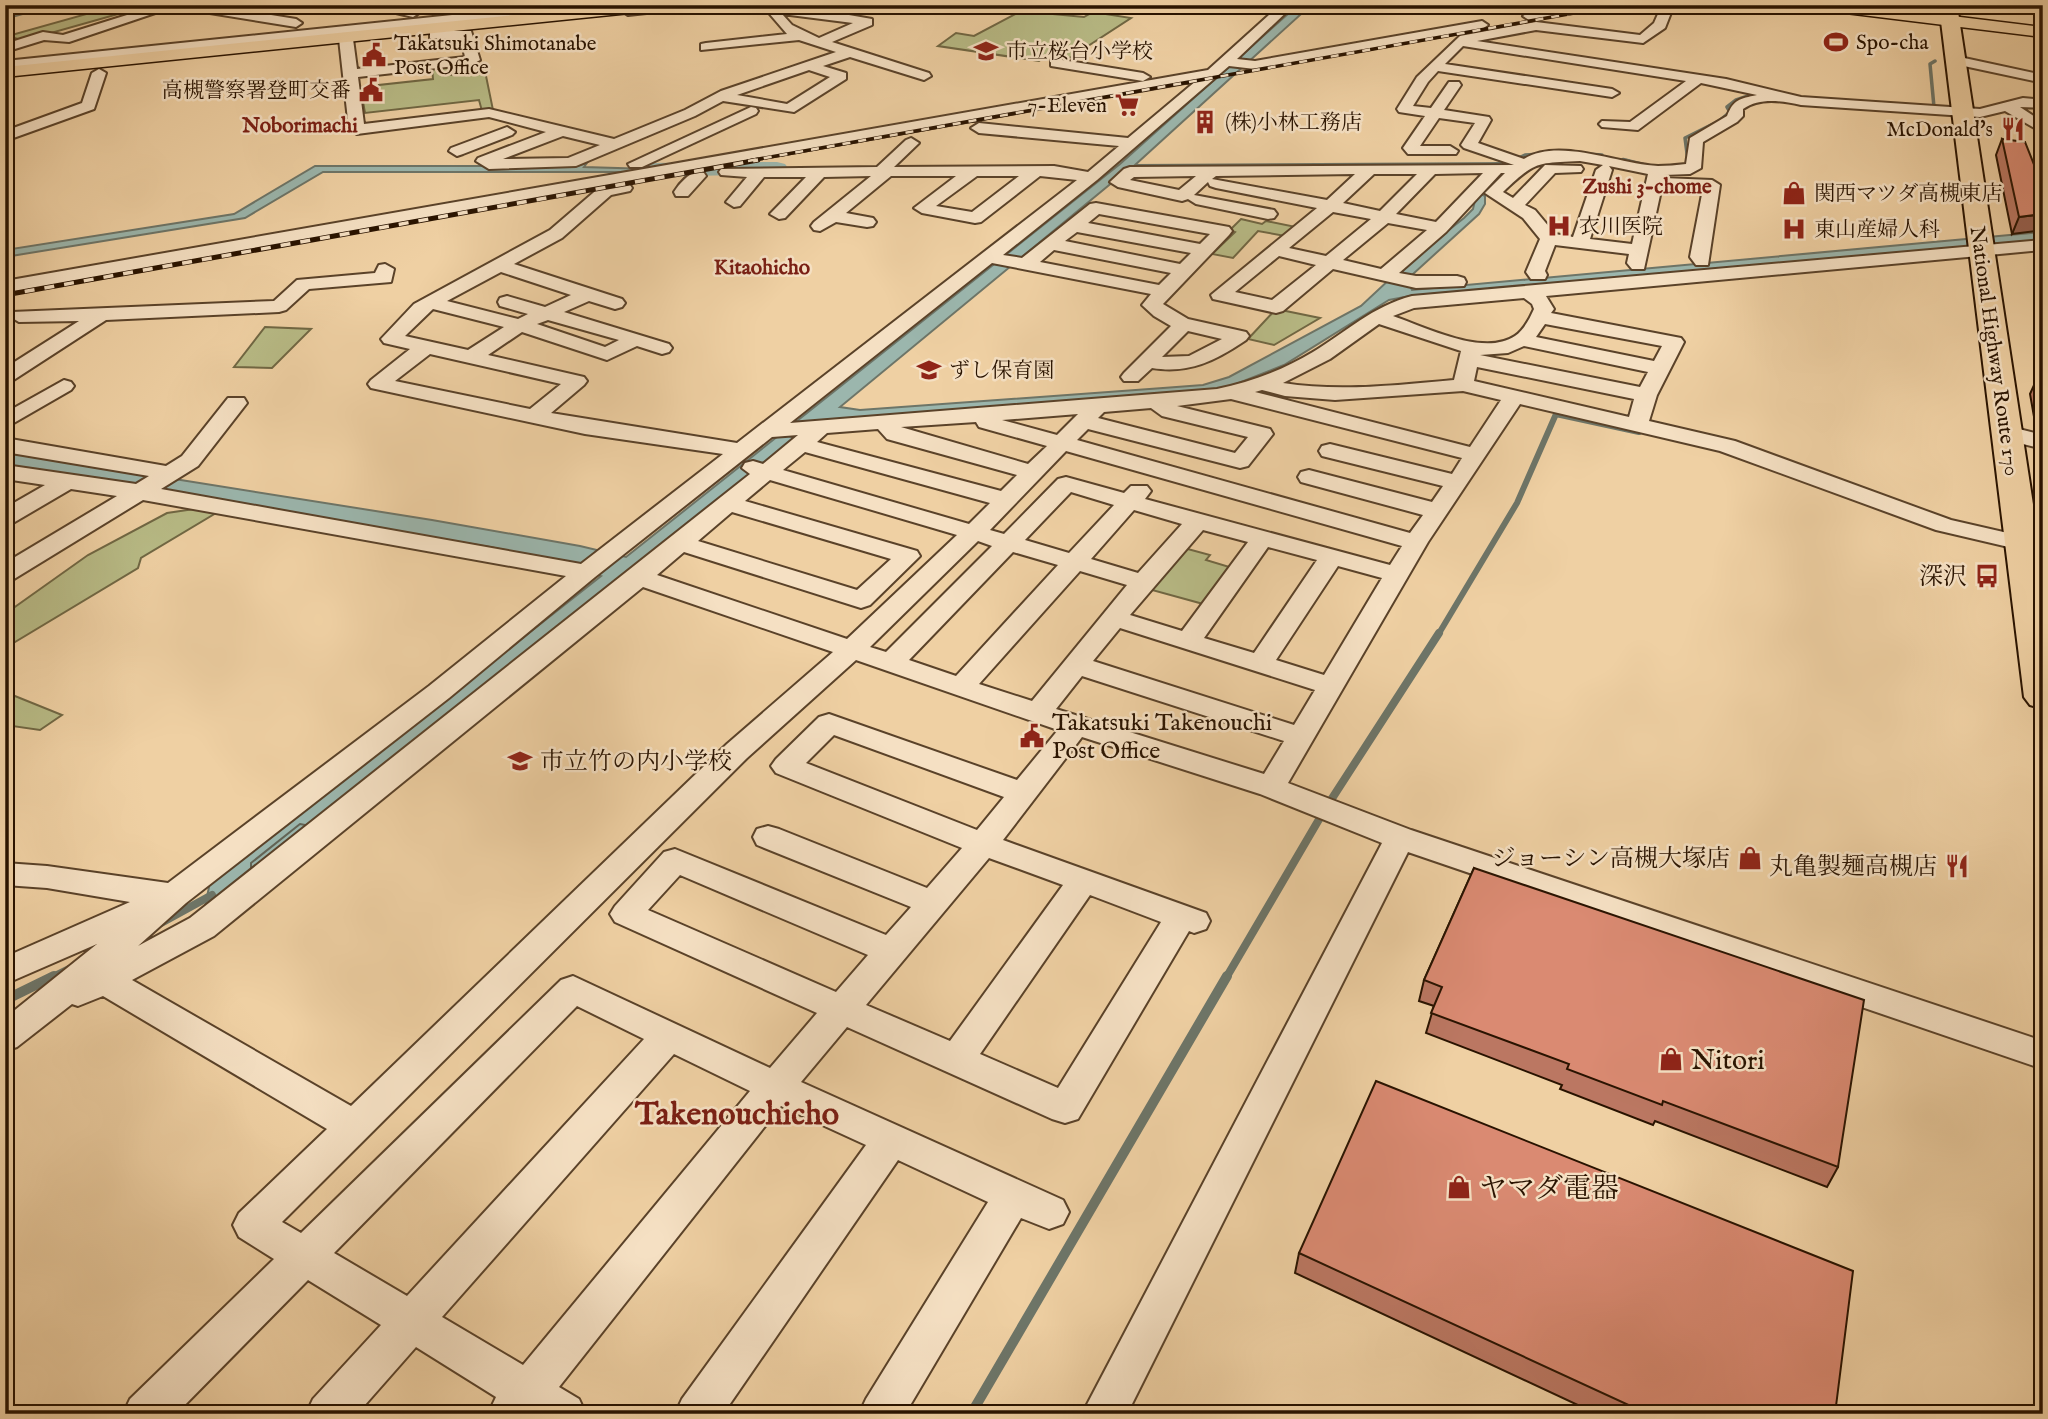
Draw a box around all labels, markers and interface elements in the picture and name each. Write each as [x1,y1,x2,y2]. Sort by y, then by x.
sports icon: Spo-cha [1822,28,1850,56]
place label: Spo-cha [1856,30,1929,57]
place label: Takatsuki Shimotanabe Post Office [394,31,597,82]
school or university icon: 市立桜台小学校 [972,37,1000,65]
place label: 市立桜台小学校 [1006,39,1153,66]
public building icon: Takatsuki Shimotanabe Post Office [360,41,388,69]
public building icon: 高槻警察署登町交番 [357,76,385,104]
place label: 高槻警察署登町交番 [162,78,351,105]
supermarket icon: 7-Eleven [1113,91,1141,119]
place label: 7-Eleven [1028,93,1107,120]
building icon: (株)小林工務店 [1191,108,1219,136]
place label: (株)小林工務店 [1225,110,1362,137]
district label: Noborimachi [241,113,358,140]
restaurant icon: McDonald's [1999,115,2027,143]
place label: McDonald's [1886,117,1993,144]
district label: Zushi 3-chome [1582,174,1712,201]
shop icon: 関西マツダ高槻東店 [1780,179,1808,207]
place label: 関西マツダ高槻東店 [1814,181,2002,208]
hospital icon: 衣川医院 [1545,212,1573,240]
place label: 衣川医院 [1579,214,1663,241]
hospital icon: 東山産婦人科 [1780,215,1808,243]
place label: 東山産婦人科 [1814,217,1940,244]
street label: National Highway Route 170 [1963,225,2024,478]
district label: Kitaohicho [714,255,811,282]
school or university icon: ずし保育園 [915,356,943,384]
place label: ずし保育園 [949,358,1054,385]
place label: 深沢 [1919,562,1967,593]
bus stop icon: 深沢 [1973,562,2001,590]
place label: Takatsuki Takenouchi Post Office [1052,708,1272,767]
public building icon: Takatsuki Takenouchi Post Office [1018,722,1046,750]
school or university icon: 市立竹の内小学校 [506,747,534,775]
place label: 市立竹の内小学校 [540,747,732,778]
place label: ジョーシン高槻大塚店 [1492,844,1730,875]
shop icon: ジョーシン高槻大塚店 [1736,844,1764,872]
place label: 丸亀製麺高槻店 [1769,852,1937,883]
restaurant icon: 丸亀製麺高槻店 [1943,852,1971,880]
place label: Nitori [1691,1044,1765,1079]
shop icon: Nitori [1657,1045,1685,1073]
district label: Takenouchicho [634,1095,839,1136]
place label: ヤマダ電器 [1479,1172,1619,1207]
shop icon: ヤマダ電器 [1445,1173,1473,1201]

